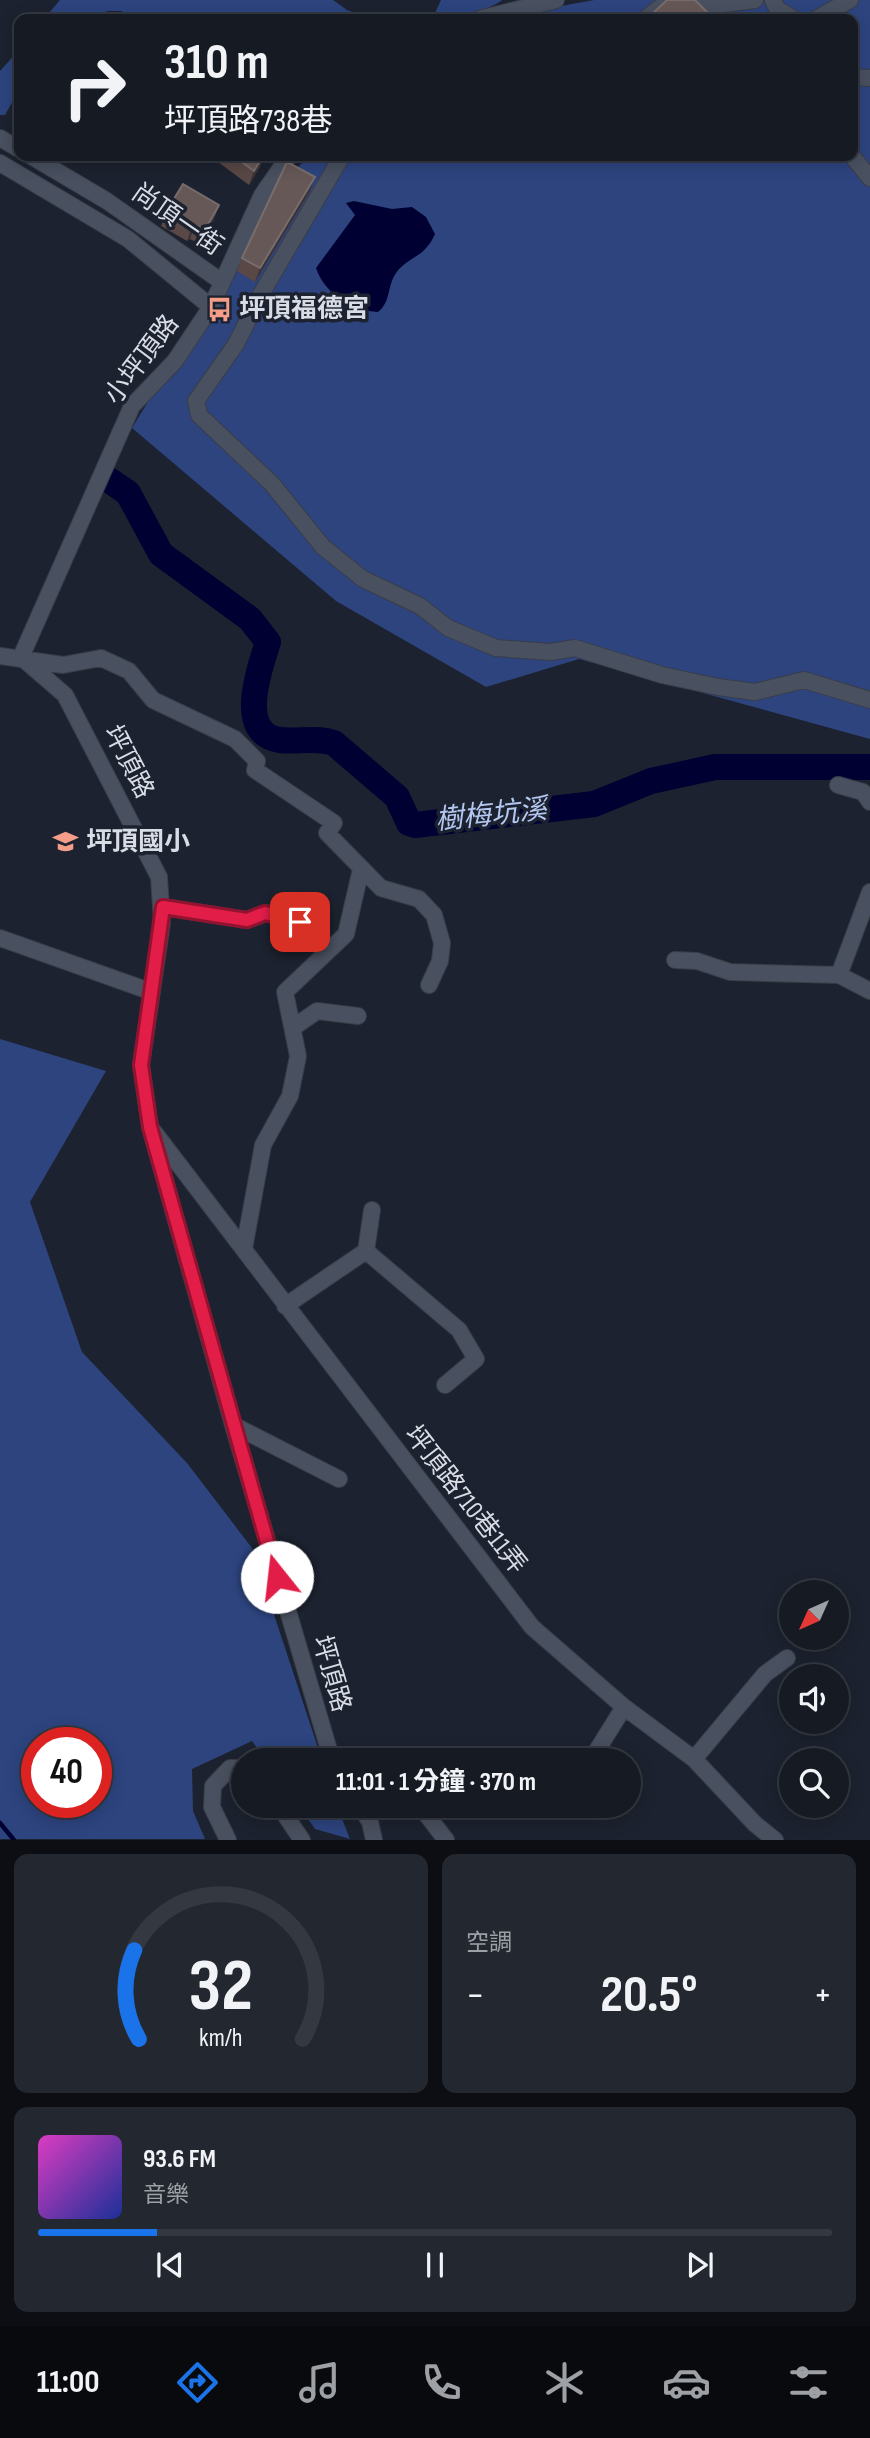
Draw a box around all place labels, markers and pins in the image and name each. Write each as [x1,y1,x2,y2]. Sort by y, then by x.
place label: 坪頂福德宮 [239,294,369,325]
bus stop icon: 坪頂福德宮 [205,295,233,323]
place label: 坪頂國小 [86,827,190,858]
school or university icon: 坪頂國小 [52,828,80,856]
pin [270,892,330,952]

